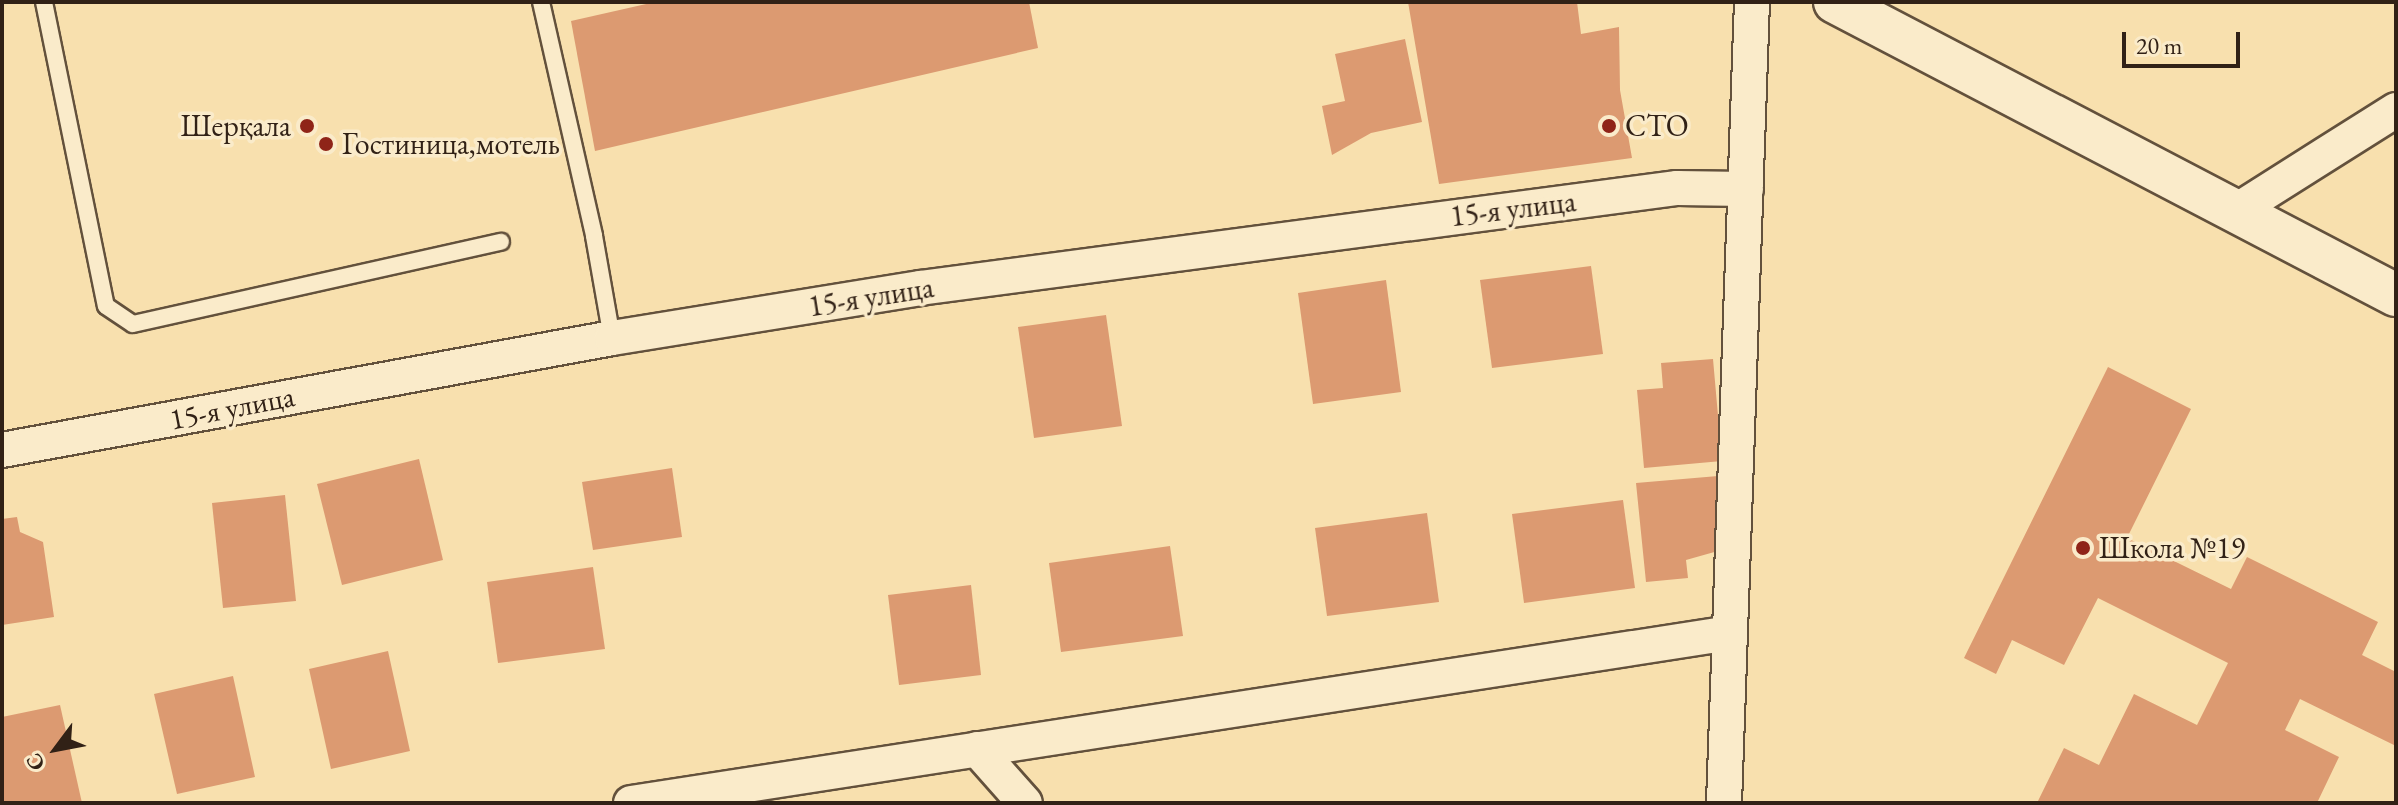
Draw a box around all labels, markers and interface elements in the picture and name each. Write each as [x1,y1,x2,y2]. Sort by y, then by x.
scale bar [2126,16,2244,66]
text: 20 m [2136,30,2183,61]
place label: Шерқала [180,108,291,144]
place label: СТО [1625,108,1689,144]
marker: Шерқала [298,117,316,135]
marker: СТО [1600,117,1618,135]
place label: Гостиница,мотель [342,126,560,162]
marker: Гостиница,мотель [317,135,335,153]
street label: 15-я улица [1448,183,1578,235]
street label: 15-я улица [806,269,936,325]
street label: 15-я улица [166,378,298,438]
place label: Школа №19 [2099,530,2245,566]
marker: Школа №19 [2074,539,2092,557]
north arrow [16,709,96,789]
text: С [19,748,52,776]

